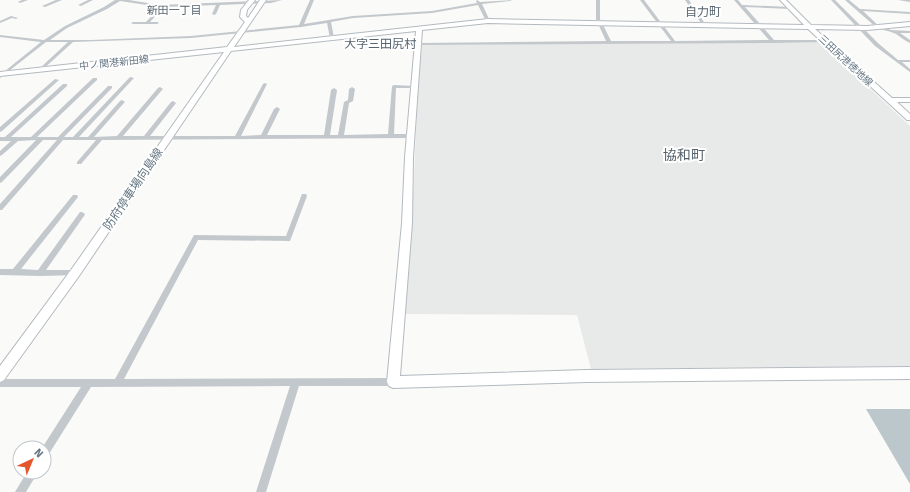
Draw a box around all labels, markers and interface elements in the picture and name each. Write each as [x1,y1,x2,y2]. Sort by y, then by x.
district label: 新田一丁目 [147,4,202,17]
district label: 自力町 [685,5,721,19]
street label: 三田尻港徳地線 [816,32,875,89]
district label: 大字三田尻村 [344,37,417,51]
street label: 中ノ関港新田線 [79,53,150,73]
street label: 防府停車場向島線 [100,145,166,233]
district label: 協和町 [663,147,705,164]
north arrow [12,440,52,480]
text: N [31,446,46,460]

